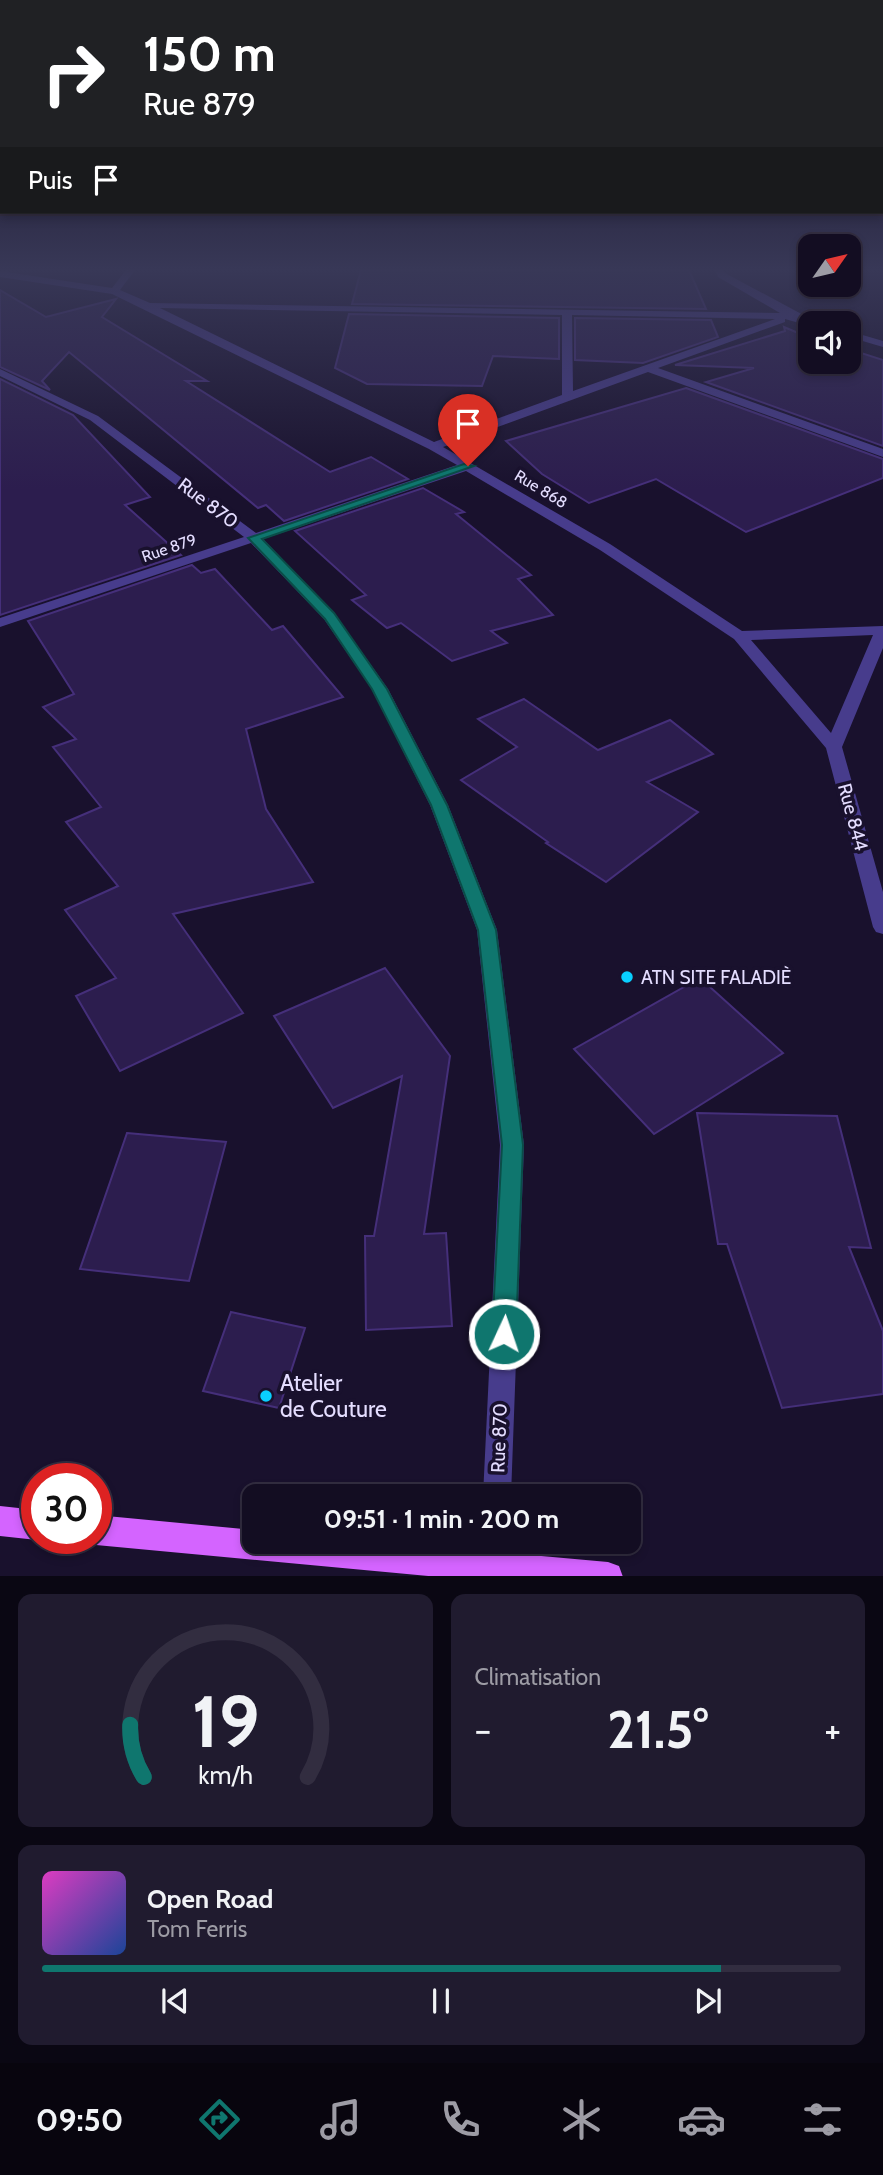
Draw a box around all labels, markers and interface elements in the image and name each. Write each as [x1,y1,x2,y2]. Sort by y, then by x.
text: 150 m [143,24,276,83]
icon: right [28,28,119,119]
text: Rue 879 [143,84,256,123]
icon: arrive [87,161,125,199]
text: Puis [28,164,73,196]
north arrow [798,234,861,298]
map controls [798,234,861,374]
button: sound [798,311,861,374]
pin [438,394,498,466]
icon: arrive [449,405,487,443]
street label: Rue 868 [511,466,571,512]
street label: Rue 870 [173,473,243,533]
street label: Rue 879 [139,530,199,566]
street label: Rue 844 [833,781,873,853]
place label: ATN SITE FALADIÈ [641,965,791,989]
marker: ATN SITE FALADIÈ [619,969,635,985]
position arrow [467,1297,541,1371]
place label: Atelier de Couture [280,1369,387,1423]
marker: Atelier de Couture [258,1388,274,1404]
street label: Rue 870 [486,1403,512,1473]
speed limit sign: 30 [21,1463,112,1554]
text: 09:51 · 1 min · 200 m [324,1503,559,1535]
text: Climatisation [475,1663,601,1691]
text: 19 [191,1677,259,1765]
text: 21.5° [607,1698,708,1761]
text: − [475,1706,491,1753]
text: + [824,1706,841,1753]
text: km/h [198,1759,253,1789]
text: Open Road [147,1883,273,1915]
text: Tom Ferris [147,1915,247,1943]
icon: previous [156,1982,194,2020]
icon: pause [422,1982,460,2020]
icon: next [689,1982,727,2020]
icon: directions [195,2095,244,2144]
icon: music [316,2095,365,2144]
icon: phone [436,2095,485,2144]
icon: climate [557,2095,606,2144]
icon: car [677,2095,726,2144]
icon: filters [798,2095,847,2144]
text: 09:50 [36,2100,123,2139]

